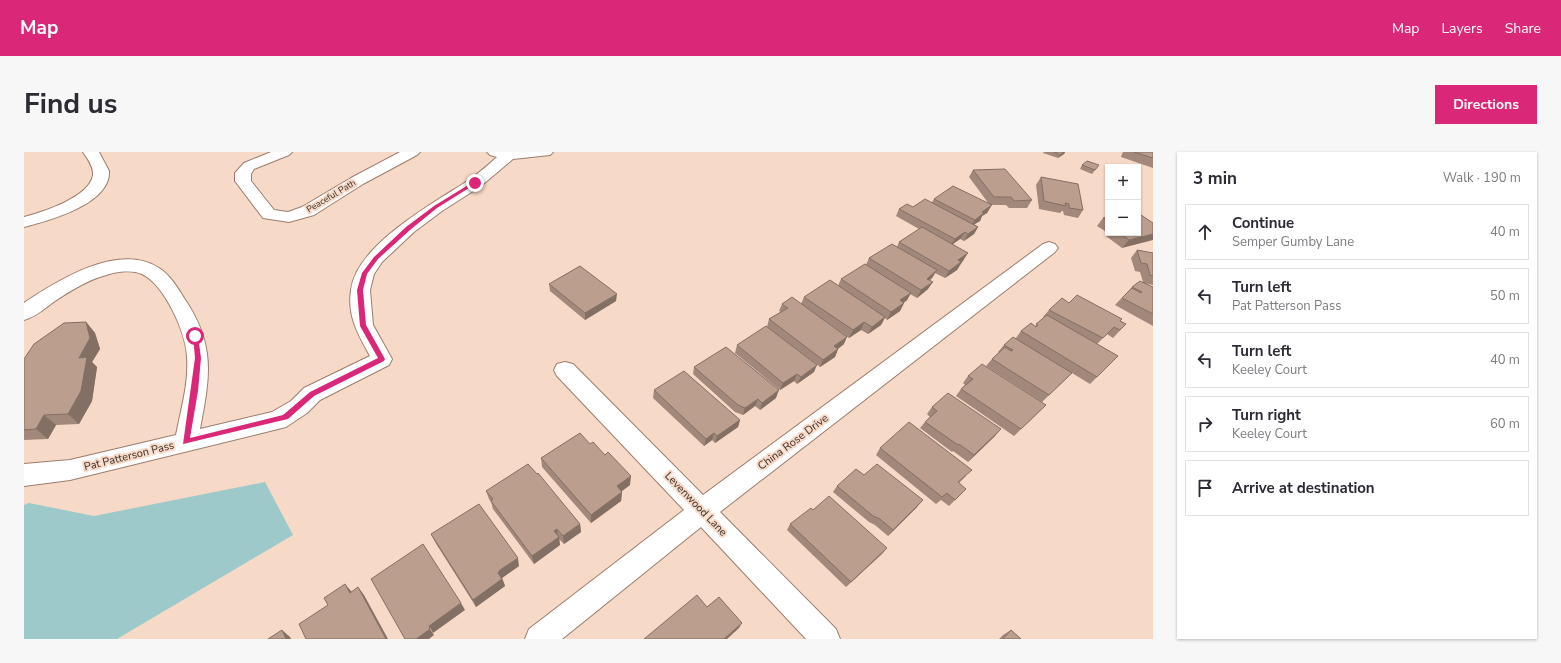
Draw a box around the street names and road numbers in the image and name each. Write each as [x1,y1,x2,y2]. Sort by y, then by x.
street label: Peaceful Path [304,177,358,215]
street label: China Rose Drive [755,410,831,473]
street label: Pat Patterson Pass [82,438,176,474]
street label: Levenwood Lane [661,469,731,539]

